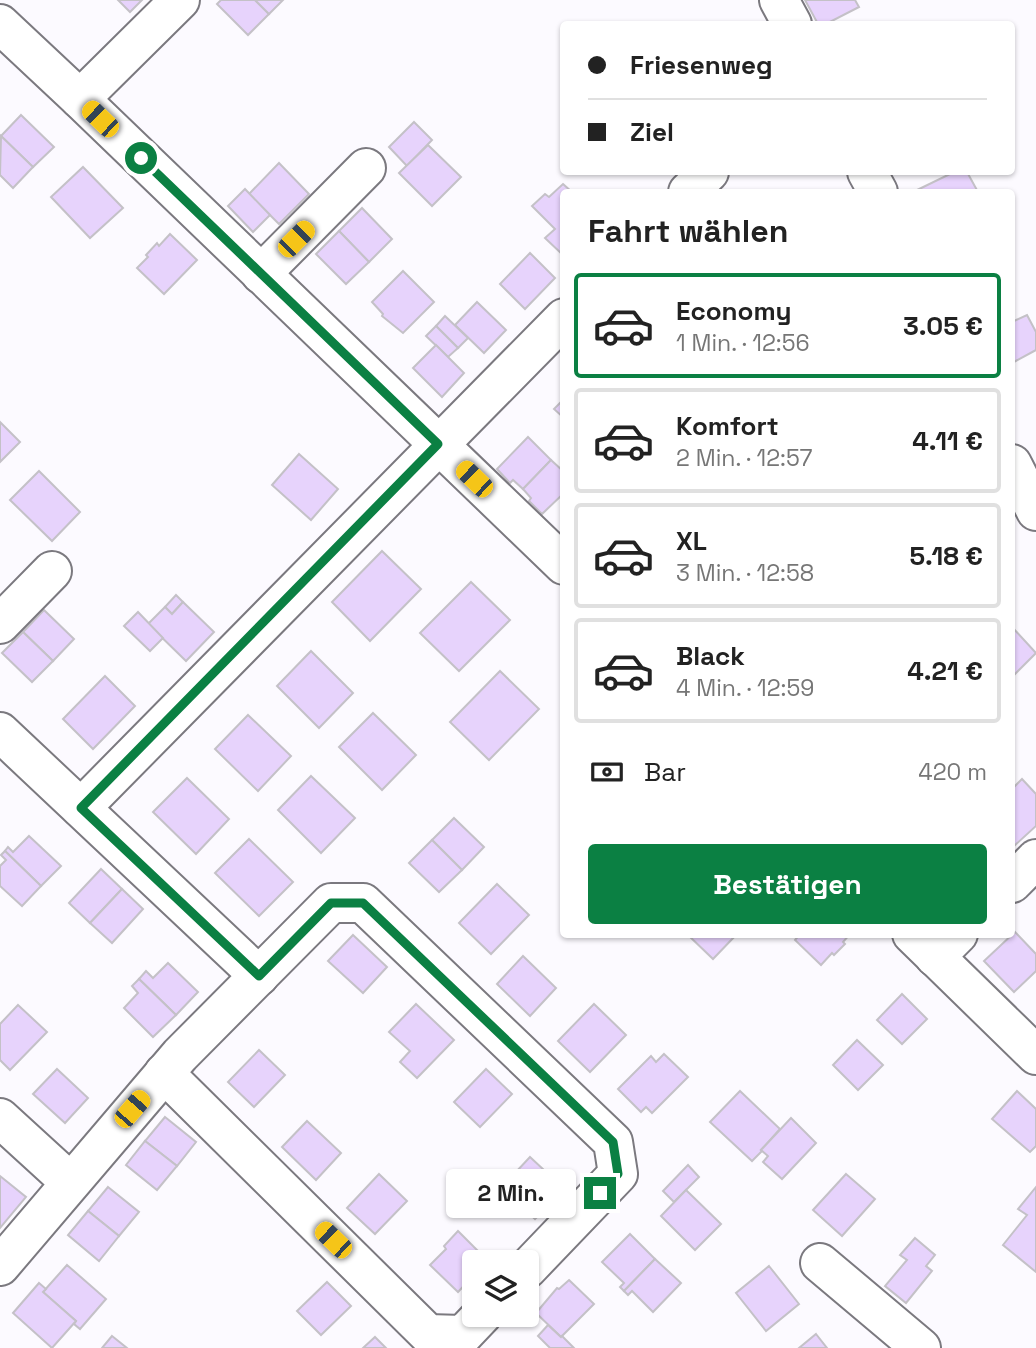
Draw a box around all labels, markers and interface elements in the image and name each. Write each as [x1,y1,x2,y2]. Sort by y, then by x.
text: Friesenweg [630,48,773,82]
car [78,97,123,141]
text: Ziel [630,115,674,149]
route start [125,142,157,174]
text: Fahrt wählen [588,211,788,251]
car [274,217,319,261]
icon: car [592,294,655,357]
text: Economy [676,294,792,328]
text: 3.05 € [903,309,983,343]
text: 1 Min. · 12:56 [676,328,810,358]
icon: car [592,409,655,472]
text: Komfort [676,409,779,443]
text: 4.11 € [912,424,983,458]
text: 2 Min. · 12:57 [676,443,812,473]
car [452,457,497,501]
icon: car [592,524,655,587]
text: XL [676,524,707,558]
text: 5.18 € [909,539,983,573]
text: 3 Min. · 12:58 [676,558,814,588]
icon: car [592,639,655,702]
text: Black [676,639,745,673]
text: 4.21 € [907,654,983,688]
text: 4 Min. · 12:59 [676,673,814,703]
icon: cash [588,753,626,791]
text: Bar [644,755,686,789]
text: 420 m [918,757,987,787]
button: Bestätigen [588,844,987,924]
car [111,1086,154,1132]
callout: 2 Min. [446,1168,576,1218]
route end [584,1177,616,1209]
text: 2 Min. [478,1178,544,1208]
car [311,1218,356,1262]
map controls [462,1250,539,1327]
button: layers [462,1250,539,1327]

